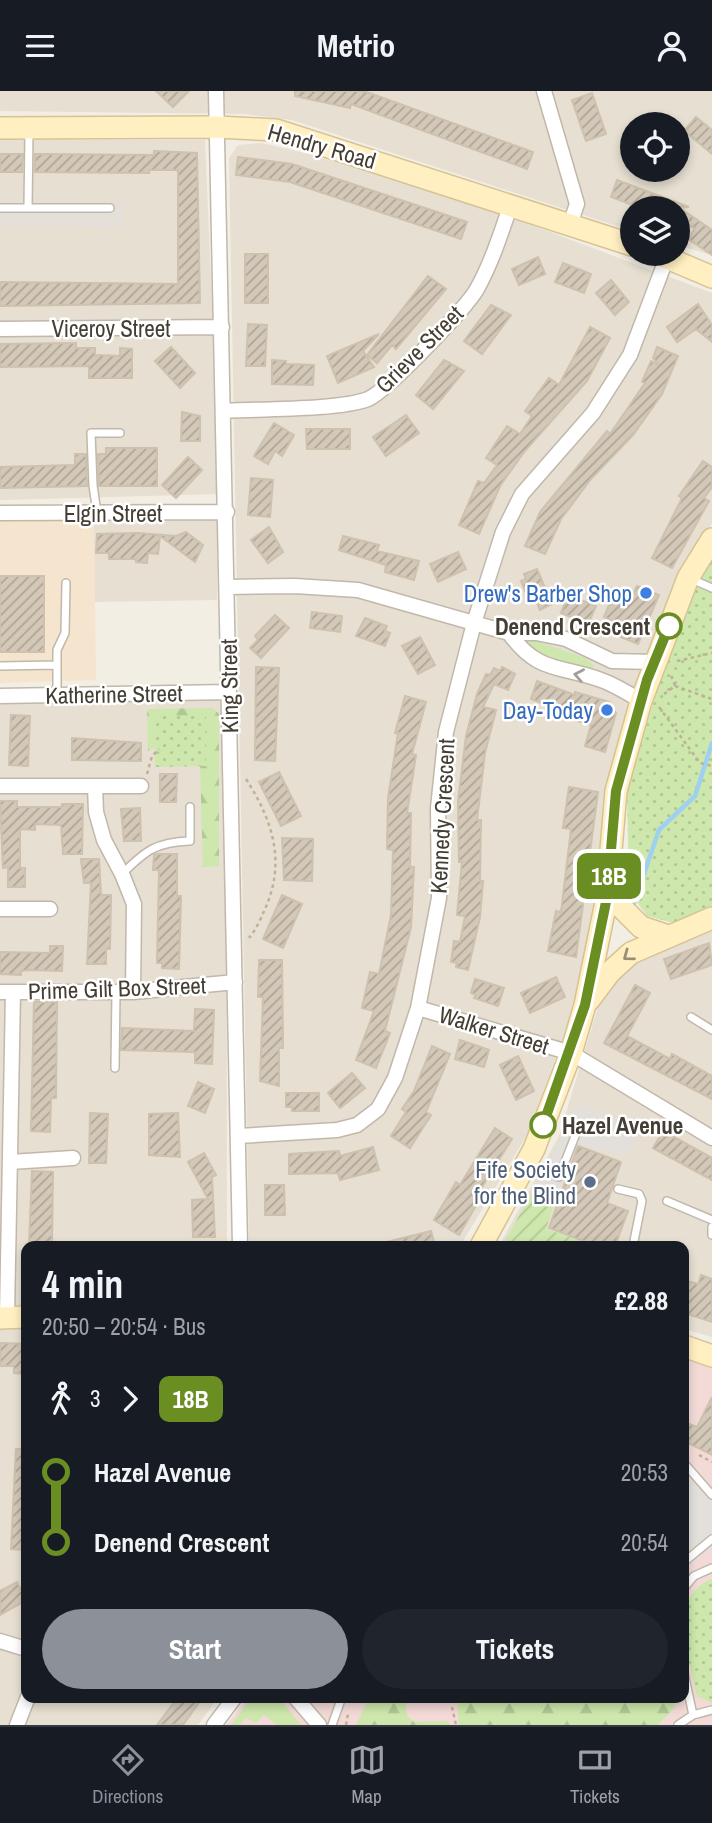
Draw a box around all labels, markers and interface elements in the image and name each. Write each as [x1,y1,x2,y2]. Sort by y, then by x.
text: Metrio [317,24,395,67]
icon: menu [21,27,59,65]
icon: person [653,27,691,65]
map controls [620,112,690,266]
button: locate [620,112,690,182]
street label: Hendry Road [264,116,380,176]
button: layers [620,196,690,266]
street label: Grieve Street [368,298,470,400]
street label: Viceroy Street [51,313,171,344]
street label: Elgin Street [64,498,162,529]
place label: Drew's Barber Shop [464,578,632,609]
marker: Drew's Barber Shop [638,585,654,601]
place label: Denend Crescent [495,611,650,642]
marker: Denend Crescent [656,613,682,639]
street label: King Street [213,639,245,733]
one-way arrow [573,668,585,683]
street label: Katherine Street [45,677,183,711]
place label: Day-Today [503,695,594,726]
marker: Day-Today [599,702,615,718]
street label: Kennedy Crescent [422,738,462,894]
line badge: 18B [569,853,649,899]
text: 18B [591,860,627,892]
one-way arrow [624,948,636,961]
street label: Prime Gilt Box Street [27,969,207,1007]
street label: Walker Street [435,999,553,1061]
place label: Hazel Avenue [562,1110,683,1141]
marker: Hazel Avenue [530,1112,556,1138]
place label: Fife Society for the Blind [474,1154,577,1211]
marker: Fife Society for the Blind [582,1174,598,1190]
text: 4 min [42,1259,123,1310]
text: £2.88 [615,1283,668,1318]
text: 20:50 – 20:54 · Bus [42,1311,206,1342]
icon: walk [42,1380,80,1418]
icon: forward [111,1380,149,1418]
text: 3 [90,1383,101,1414]
text: 18B [173,1383,209,1415]
text: Hazel Avenue [94,1455,231,1490]
text: 20:53 [621,1457,668,1488]
text: Denend Crescent [94,1525,269,1560]
text: 20:54 [621,1527,668,1558]
button: Start [42,1609,348,1689]
button: Tickets [362,1609,668,1689]
tab: Directions [92,1741,163,1809]
tab: Map [348,1741,386,1809]
tab: Tickets [570,1741,620,1809]

